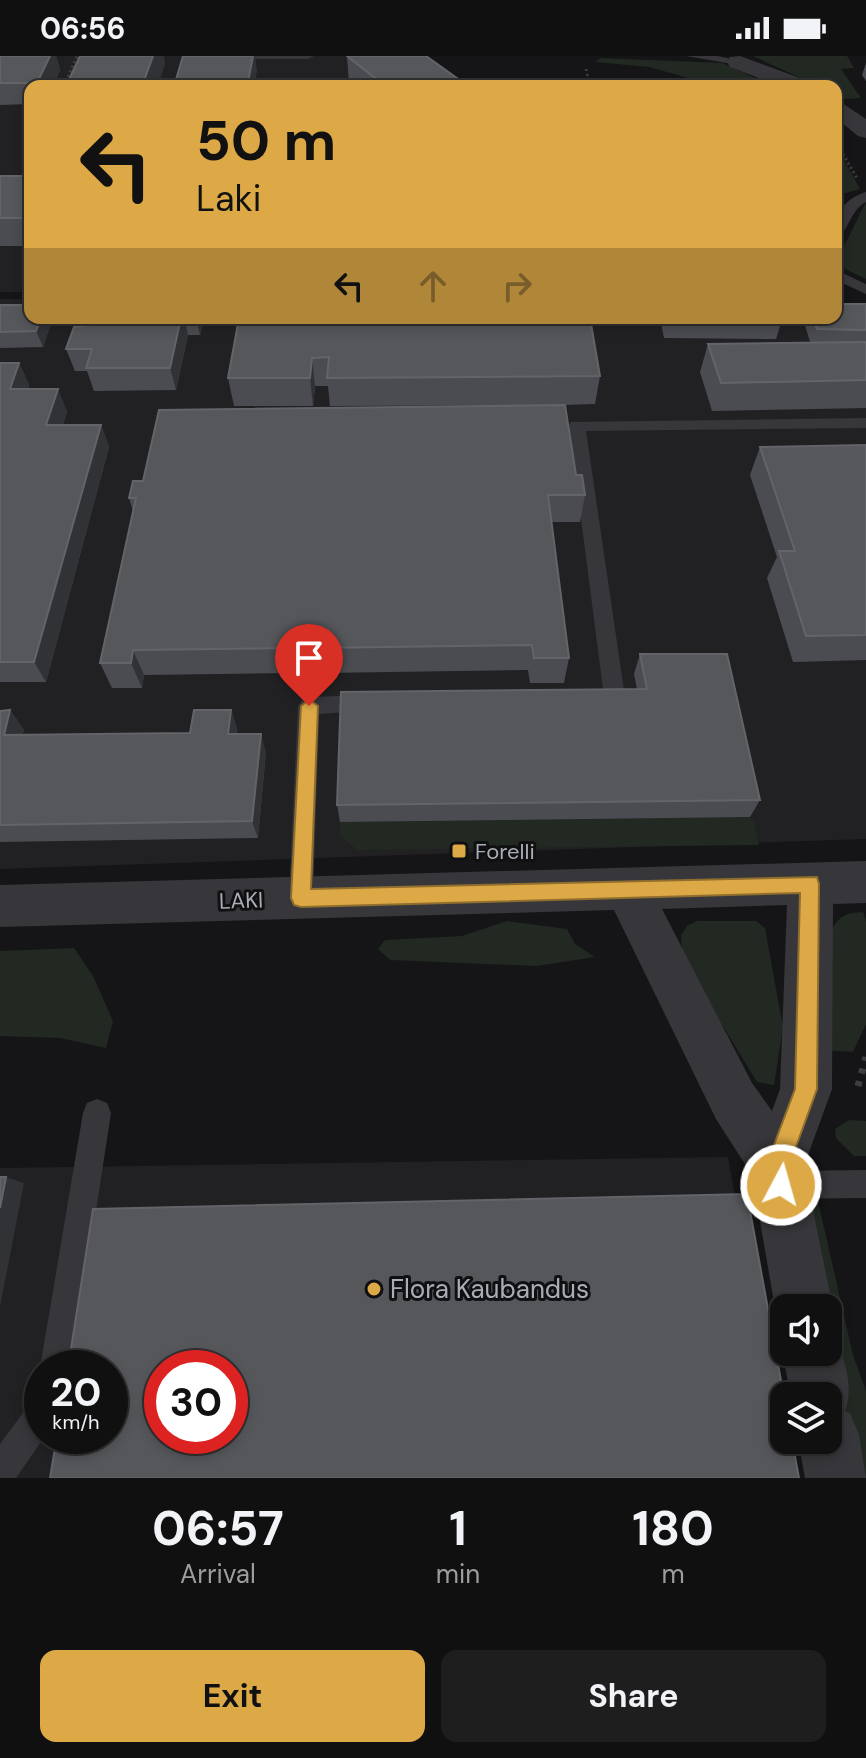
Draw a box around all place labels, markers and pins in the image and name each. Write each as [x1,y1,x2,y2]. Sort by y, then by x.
pin [275,624,343,706]
place label: Forelli [475,837,535,866]
marker: Forelli [450,842,468,860]
place label: Flora Kaubandus [390,1272,589,1306]
marker: Flora Kaubandus [365,1280,383,1298]

